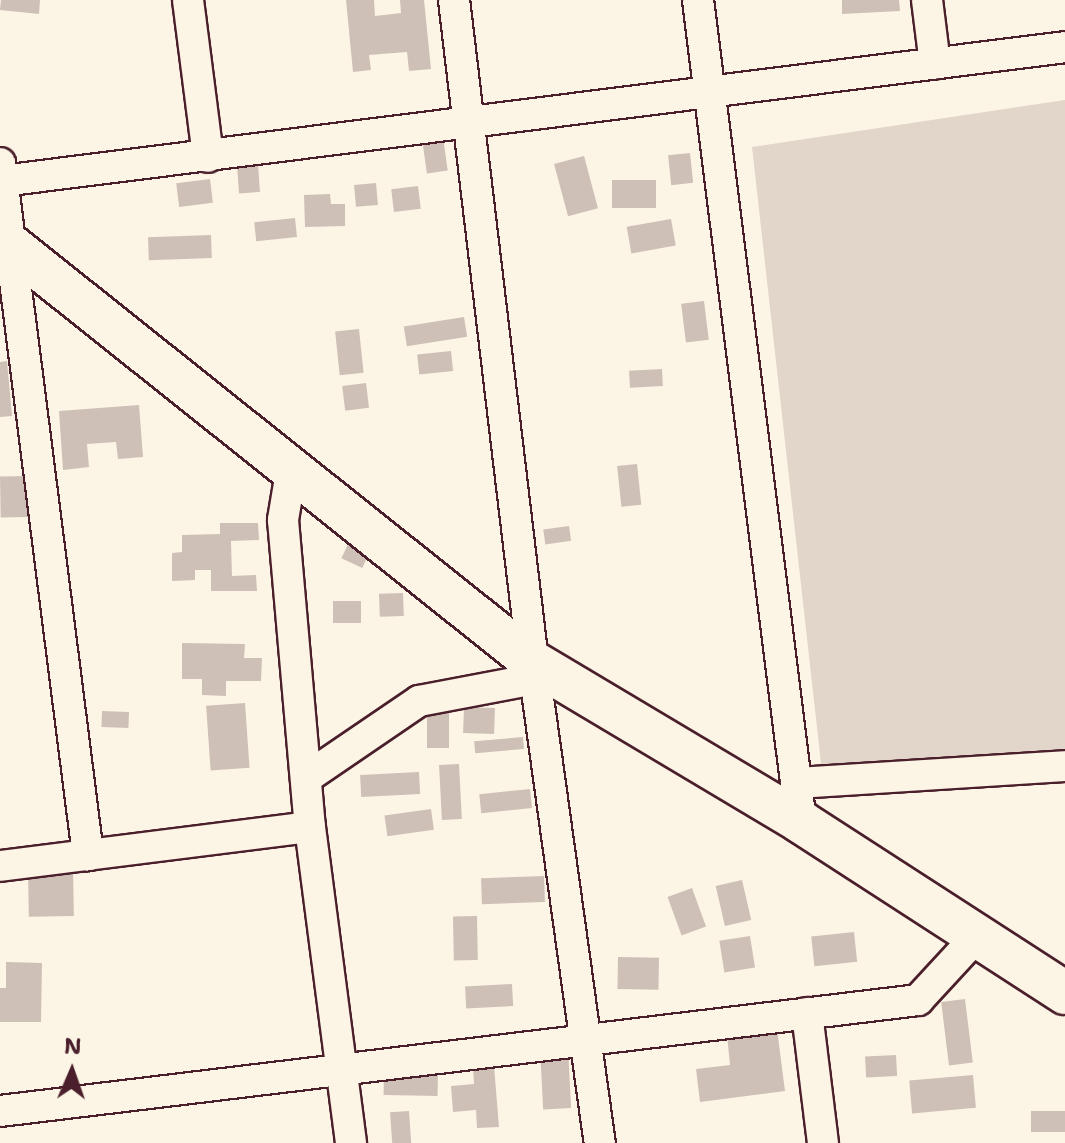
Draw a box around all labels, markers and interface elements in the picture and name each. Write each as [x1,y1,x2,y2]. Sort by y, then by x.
north arrow [32,1031,112,1111]
text: N [64,1032,82,1061]

